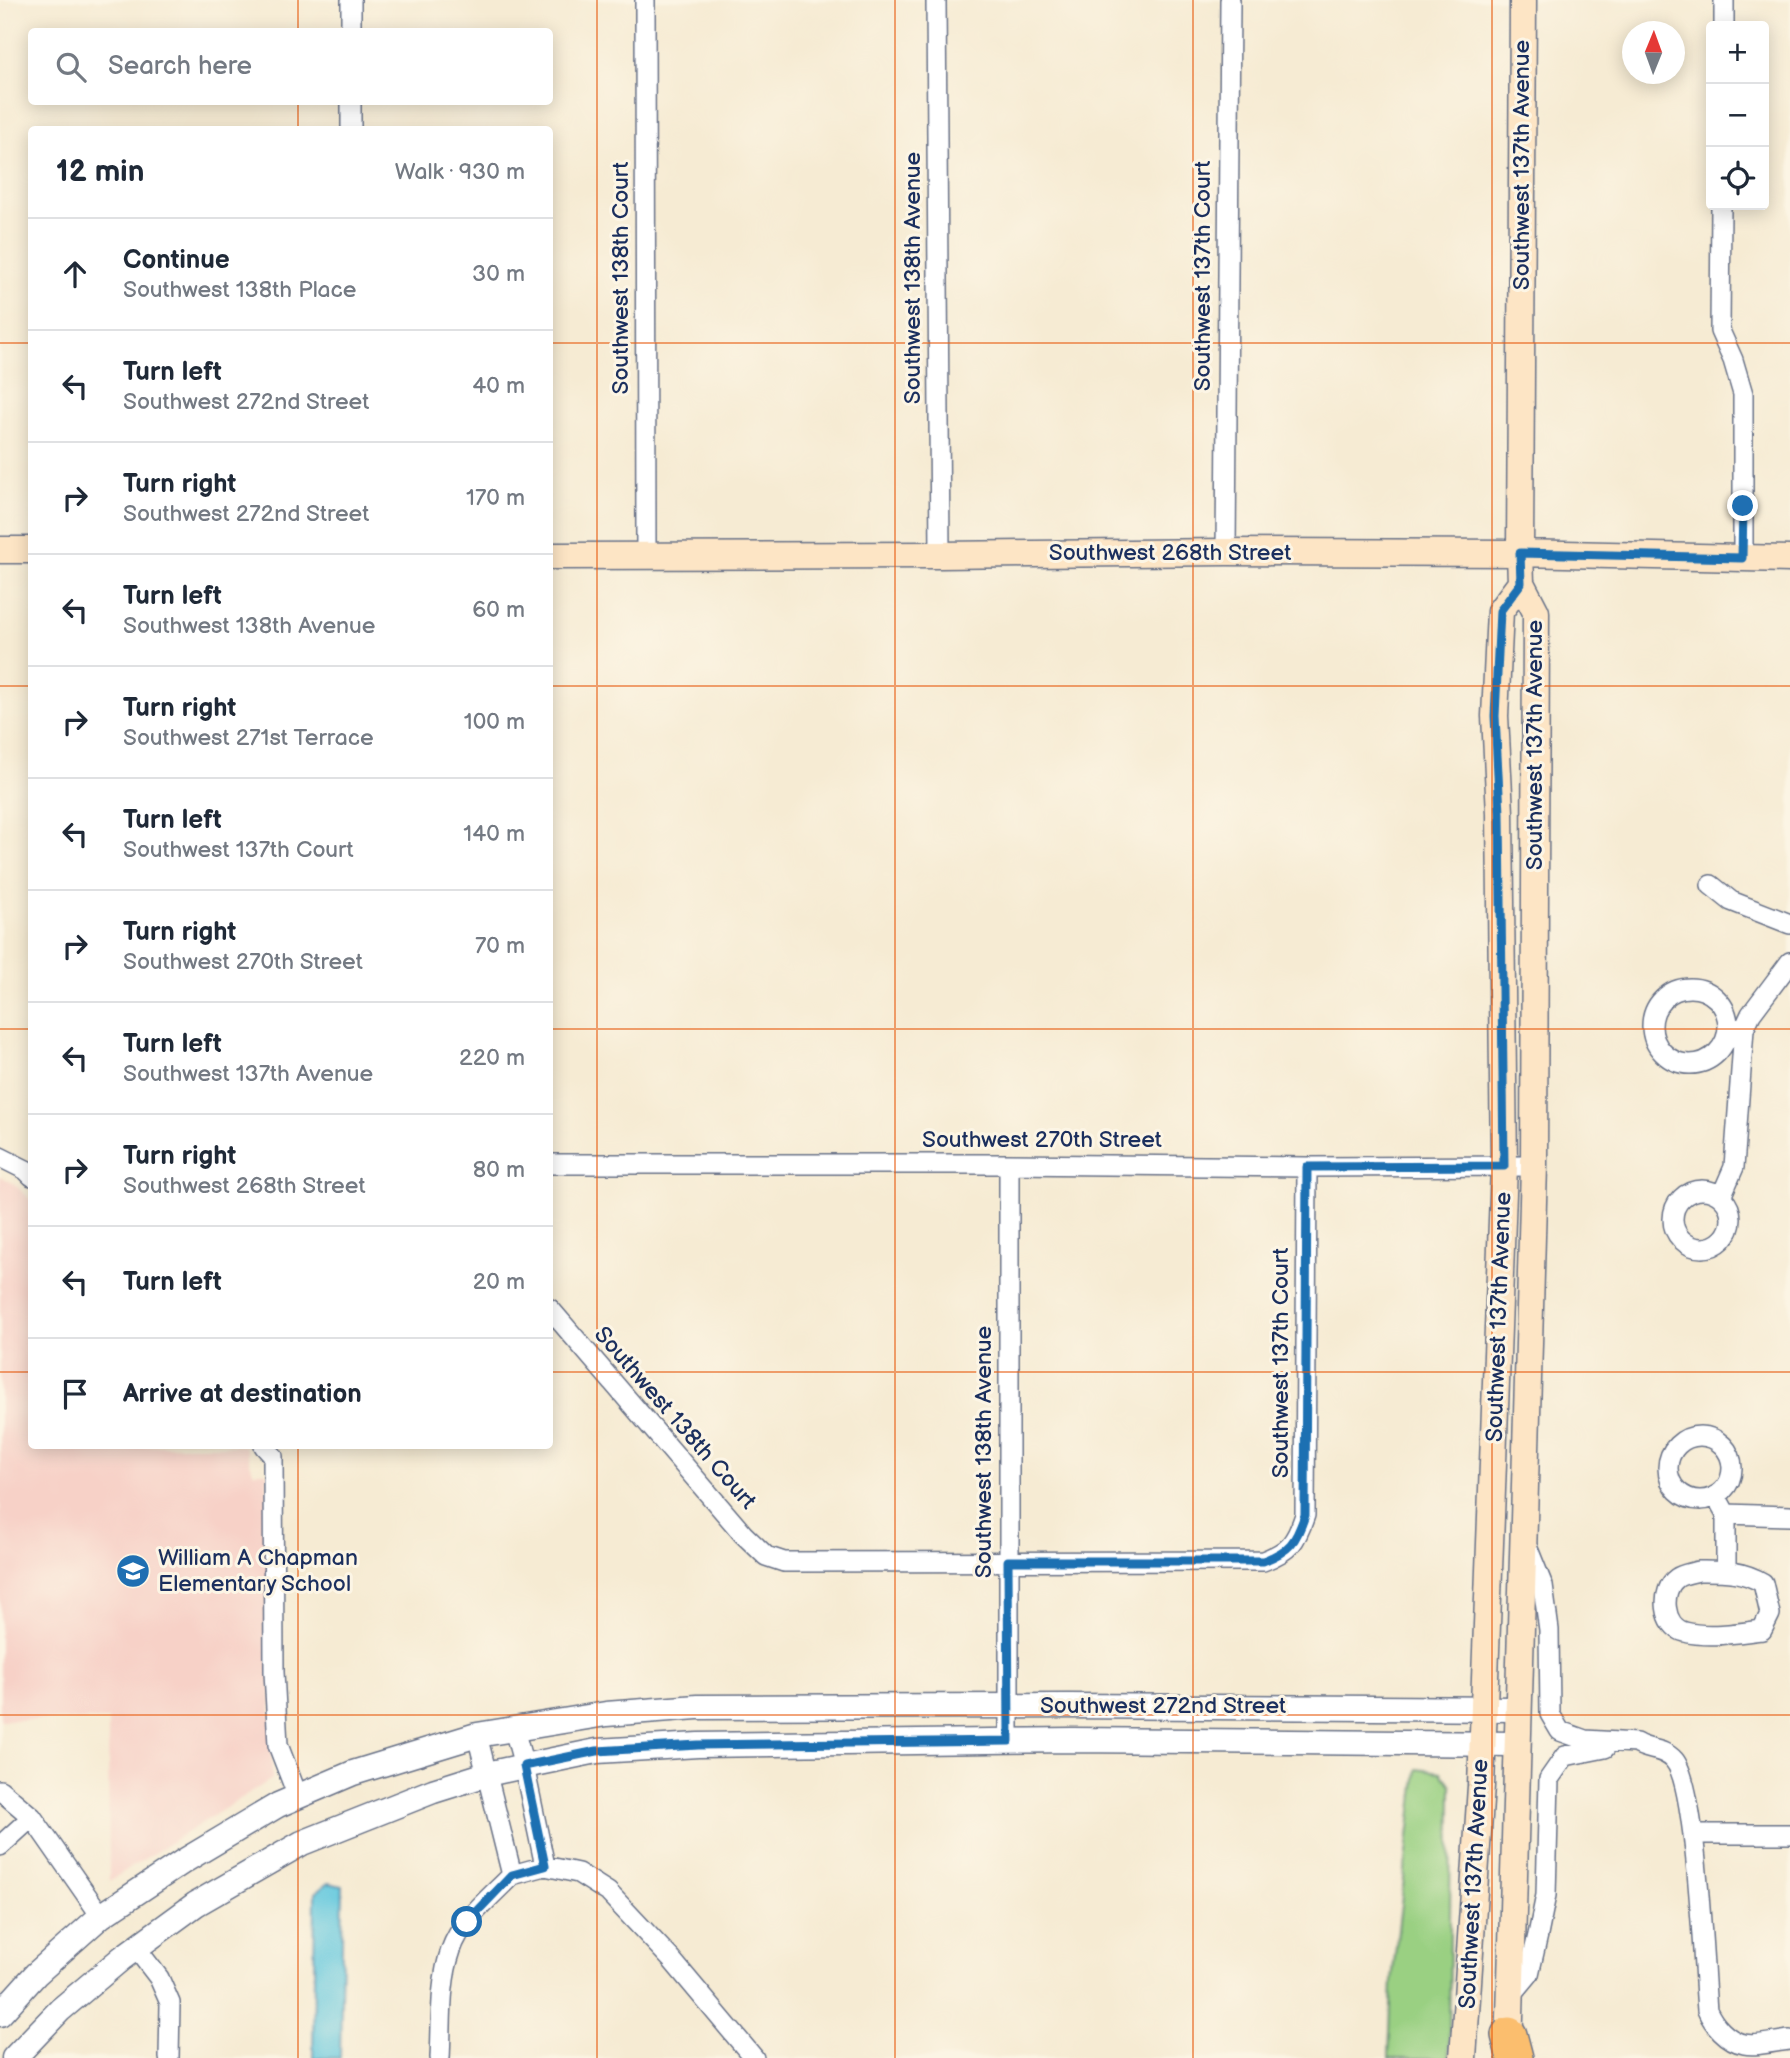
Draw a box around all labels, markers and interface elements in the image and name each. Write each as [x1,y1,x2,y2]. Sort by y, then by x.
north arrow [1622,21,1685,84]
map controls [1706,21,1769,210]
button: + [1706,21,1769,84]
search box [28,28,553,105]
street label: Southwest 137th Avenue [1508,40,1536,290]
icon: search [52,48,90,86]
text: Search here [108,51,252,82]
button: − [1706,84,1769,147]
button: locate [1706,147,1769,210]
street label: Southwest 138th Avenue [899,152,927,404]
text: 12 min [56,154,144,190]
text: Walk · 930 m [395,158,525,186]
street label: Southwest 137th Court [1189,161,1217,391]
street label: Southwest 138th Court [607,162,635,394]
text: Continue [123,245,230,276]
icon: ahead [56,255,94,293]
text: 30 m [472,260,525,288]
text: Southwest 138th Place [123,276,357,304]
text: Turn left [123,357,222,388]
icon: left [56,367,94,405]
text: 40 m [472,372,525,400]
text: Southwest 272nd Street [123,388,369,416]
text: Turn right [123,469,236,500]
icon: right [56,479,94,517]
text: 170 m [466,484,525,512]
route end [1727,490,1758,521]
text: Southwest 272nd Street [123,500,369,528]
street label: Southwest 268th Street [1049,539,1291,567]
text: Turn left [123,581,222,612]
icon: left [56,591,94,629]
text: 60 m [472,596,525,624]
text: Southwest 138th Avenue [123,612,375,640]
street label: Southwest 137th Avenue [1521,620,1549,870]
text: Turn right [123,693,236,724]
icon: right [56,703,94,741]
text: 100 m [464,708,525,736]
text: Southwest 271st Terrace [123,724,374,752]
text: Turn left [123,805,222,836]
icon: left [56,815,94,853]
text: 140 m [463,820,525,848]
text: Southwest 137th Court [123,836,354,864]
text: Turn right [123,917,236,948]
icon: right [56,927,94,965]
text: 70 m [475,932,525,960]
text: Southwest 270th Street [123,948,363,976]
text: Turn left [123,1029,222,1060]
icon: left [56,1039,94,1077]
text: 220 m [459,1044,525,1072]
text: Southwest 137th Avenue [123,1060,373,1088]
street label: Southwest 270th Street [922,1126,1162,1154]
text: Turn right [123,1141,236,1172]
icon: right [56,1151,94,1189]
text: 80 m [473,1156,525,1184]
text: Southwest 268th Street [123,1172,365,1200]
street label: Southwest 137th Avenue [1481,1191,1517,1443]
street label: Southwest 137th Court [1267,1248,1295,1478]
icon: left [56,1263,94,1301]
text: Turn left [123,1267,222,1298]
text: 20 m [473,1268,525,1296]
street label: Southwest 138th Court [588,1321,762,1515]
street label: Southwest 138th Avenue [970,1326,998,1578]
icon: arrive [56,1375,94,1413]
text: Arrive at destination [123,1379,362,1410]
place label: William A Chapman Elementary School [158,1544,358,1598]
school or university icon: William A Chapman Elementary School [114,1552,152,1590]
street label: Southwest 272nd Street [1040,1692,1286,1720]
street label: Southwest 137th Avenue [1453,1758,1495,2010]
route start [451,1906,482,1937]

